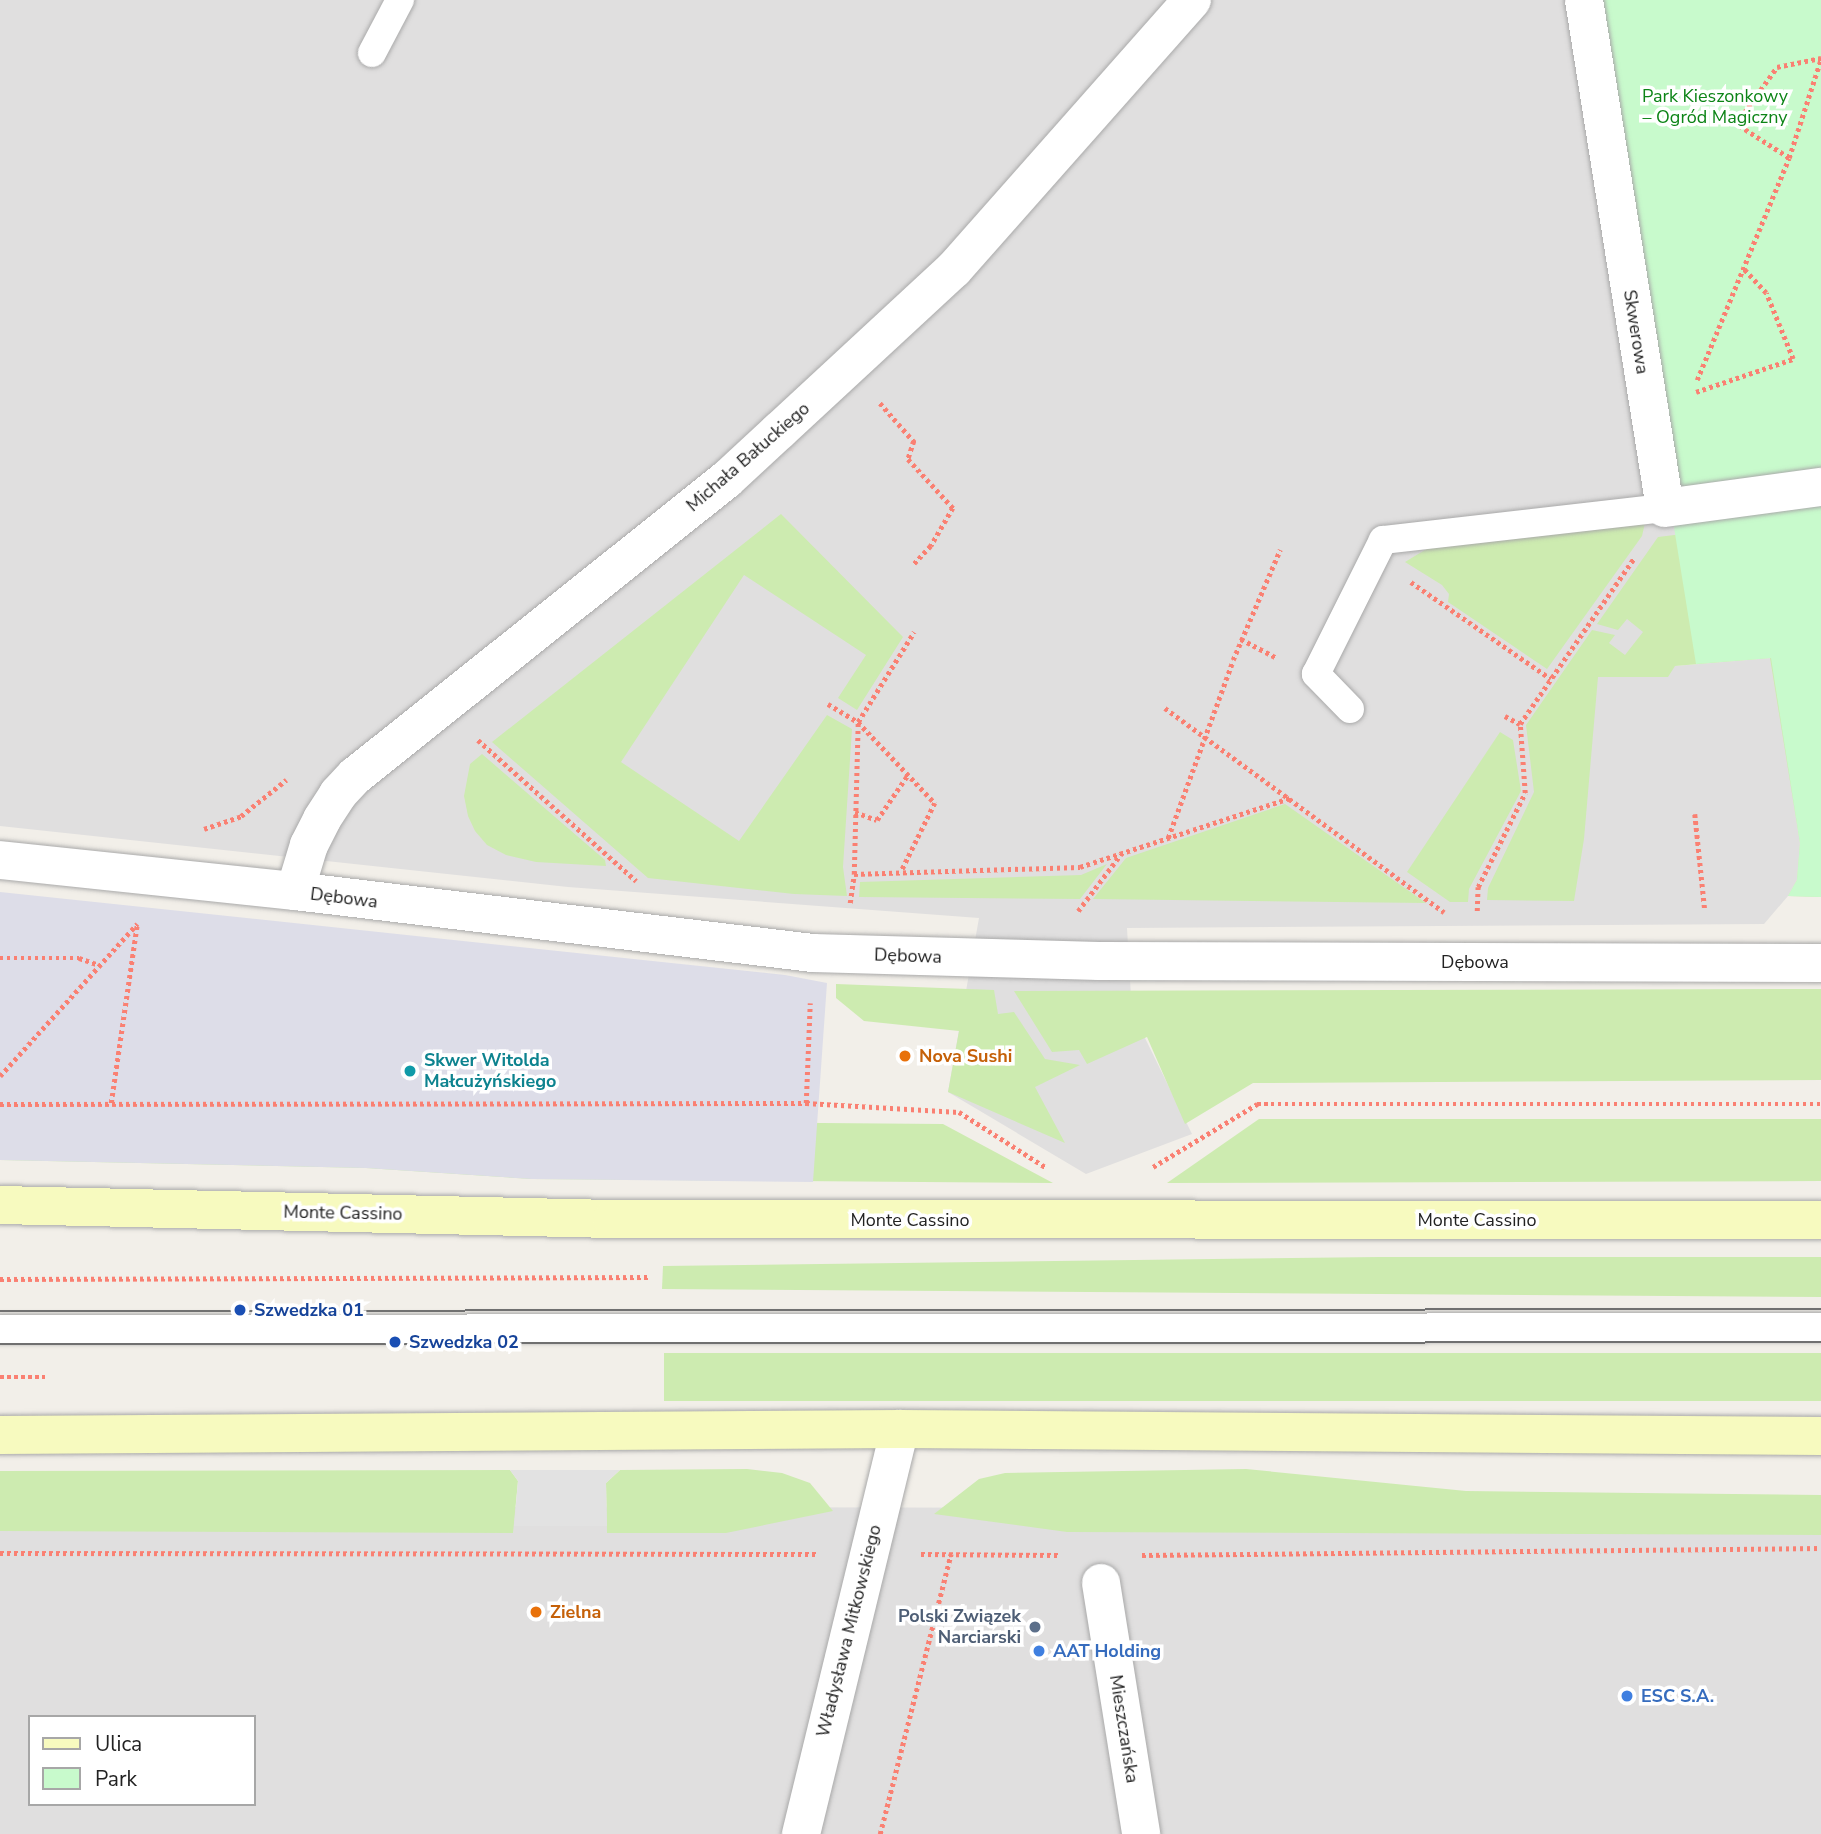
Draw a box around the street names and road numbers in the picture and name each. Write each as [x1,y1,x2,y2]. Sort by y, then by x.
street label: Skwerowa [1619,288,1653,376]
street label: Michała Bałuckiego [682,398,814,516]
street label: Dębowa [309,883,379,913]
street label: Dębowa [874,944,942,968]
street label: Dębowa [1441,951,1509,973]
street label: Monte Cassino [283,1201,403,1225]
street label: Monte Cassino [850,1209,970,1231]
street label: Monte Cassino [1417,1209,1537,1231]
street label: Władysława Mitkowskiego [812,1523,886,1739]
street label: Mieszczańska [1105,1673,1143,1785]

